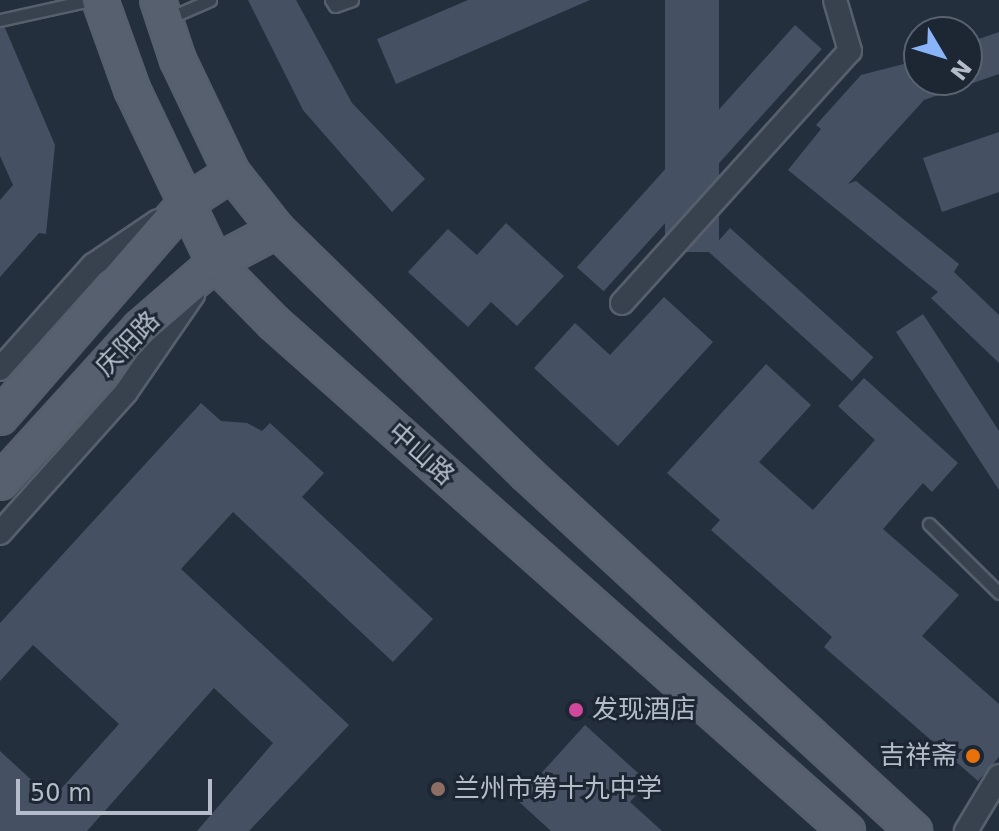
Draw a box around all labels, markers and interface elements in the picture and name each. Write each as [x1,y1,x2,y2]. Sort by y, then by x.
north arrow [903,16,983,96]
text: N [945,55,976,85]
street label: 庆阳路 [90,305,166,383]
street label: 中山路 [382,416,460,492]
place label: 发现酒店 [592,694,696,726]
marker: 发现酒店 [567,701,585,719]
place label: 吉祥斋 [879,740,957,772]
marker: 吉祥斋 [964,747,982,765]
scale bar [20,763,216,813]
place label: 兰州市第十九中学 [454,773,662,805]
text: 50 m [30,779,92,807]
marker: 兰州市第十九中学 [429,780,447,798]

